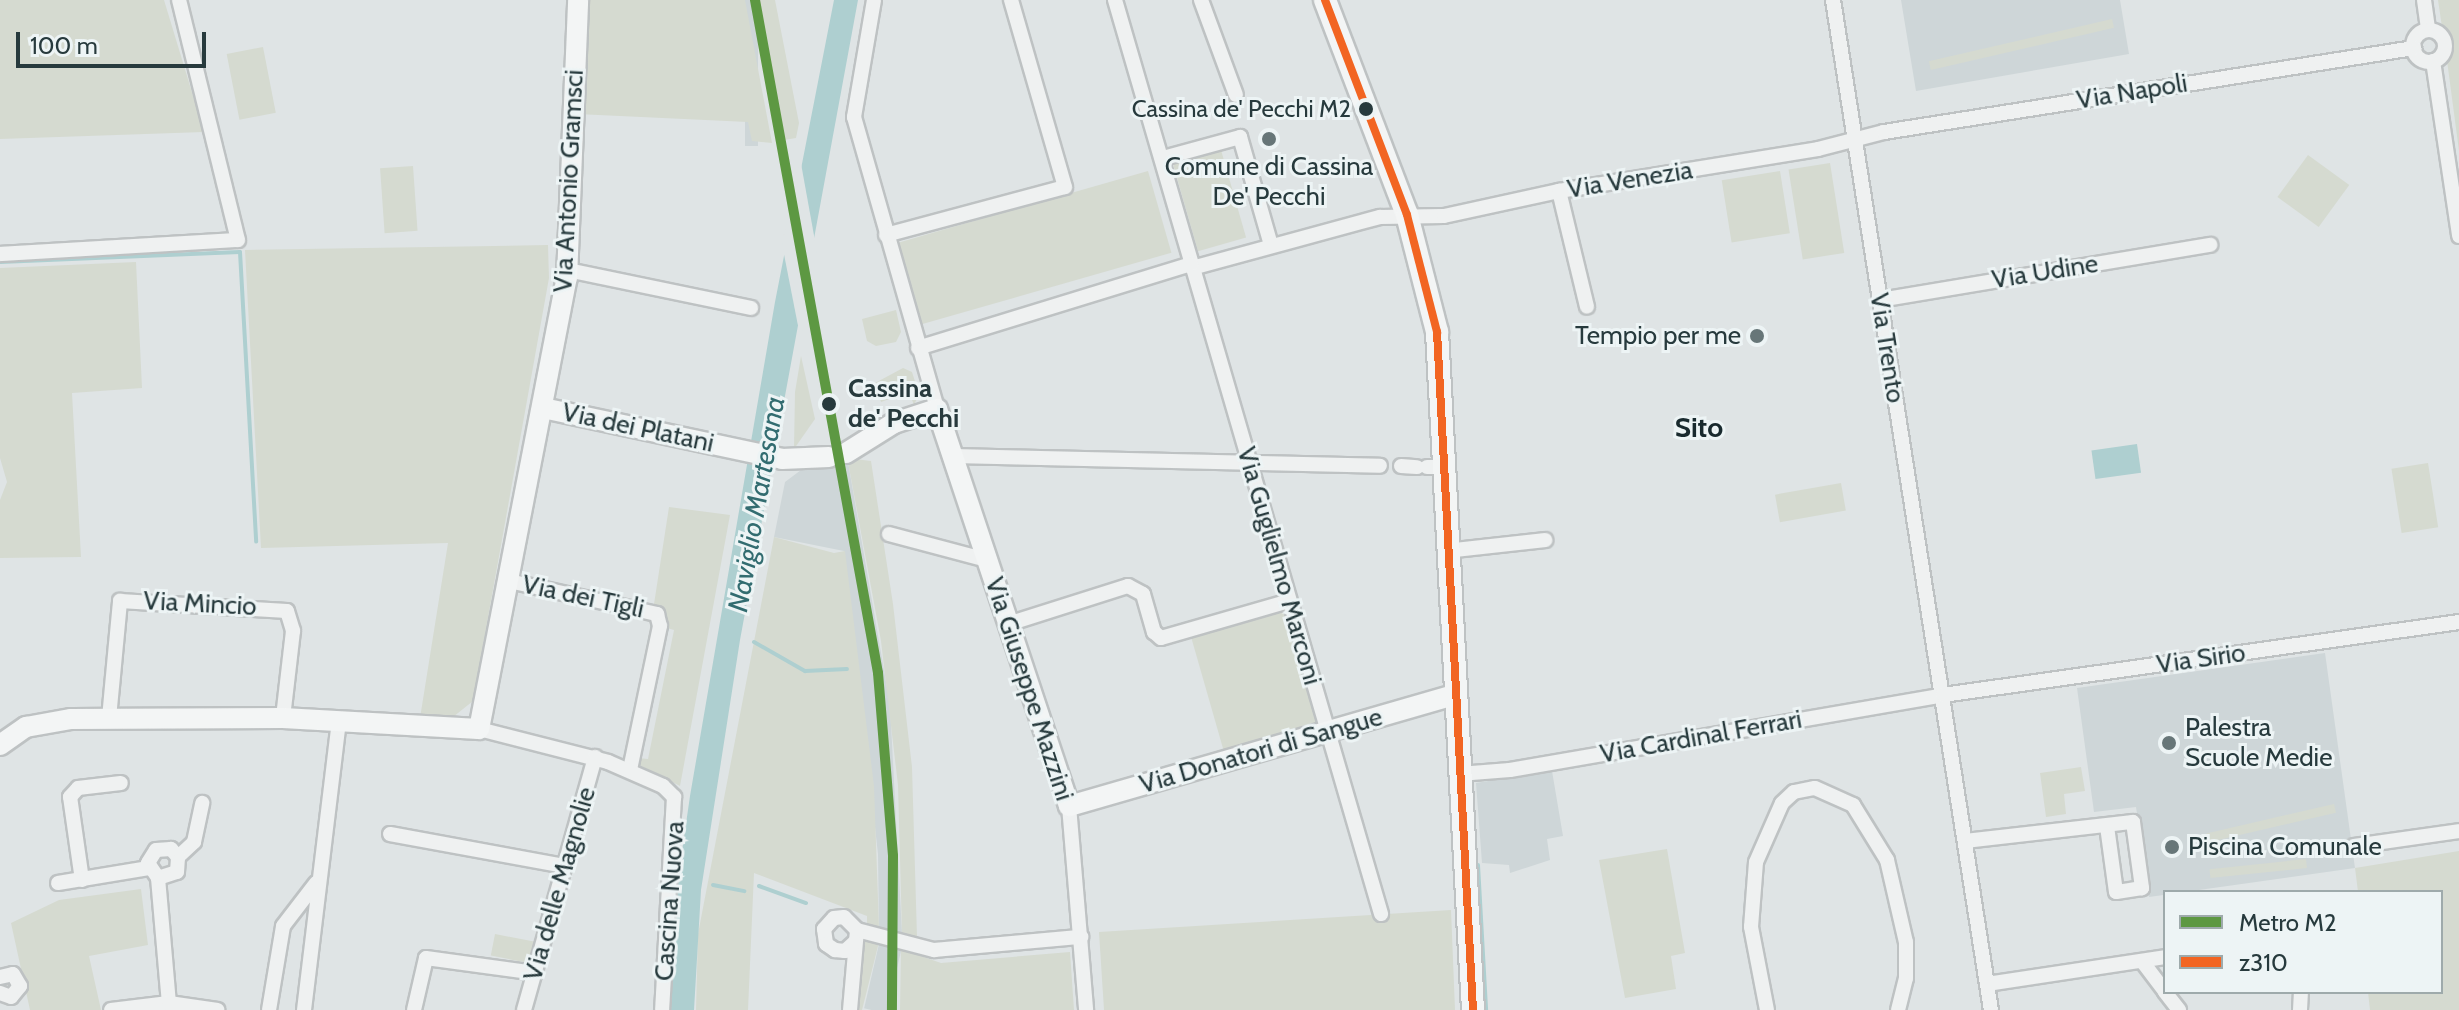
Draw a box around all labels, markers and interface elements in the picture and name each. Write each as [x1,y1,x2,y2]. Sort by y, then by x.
scale bar [20,16,210,66]
text: 100 m [30,31,98,60]
street label: Via Napoli [2074,68,2190,116]
street label: Via Antonio Gramsci [548,69,590,293]
place label: Cassina de' Pecchi M2 [1132,95,1351,123]
marker: Cassina de' Pecchi M2 [1358,101,1374,117]
marker: Comune di Cassina De' Pecchi [1260,130,1278,148]
place label: Comune di Cassina De' Pecchi [1165,151,1373,212]
street label: Via Venezia [1565,155,1695,205]
street label: Via Udine [1990,248,2100,296]
street label: Via Trento [1863,291,1911,405]
place label: Tempio per me [1575,320,1741,352]
marker: Tempio per me [1748,327,1766,345]
place label: Cassina de' Pecchi [848,373,959,434]
marker: Cassina de' Pecchi [817,392,841,416]
water label: Naviglio Martesana [721,394,791,614]
street label: Via dei Platani [559,397,717,459]
district label: Sito [1675,410,1723,444]
street label: Via Guglielmo Marconi [1230,443,1328,689]
street label: Via dei Tigli [519,569,647,625]
street label: Via Giuseppe Mazzini [978,573,1080,805]
street label: Via Mincio [143,585,257,623]
street label: Via Sirio [2155,637,2247,681]
street label: Via Donatori di Sangue [1136,701,1386,801]
street label: Via Cardinal Ferrari [1598,704,1804,770]
place label: Palestra Scuole Medie [2185,712,2332,774]
marker: Palestra Scuole Medie [2160,734,2178,752]
street label: Via delle Magnolie [517,784,603,984]
street label: Cascina Nuova [649,820,691,982]
place label: Piscina Comunale [2188,831,2382,863]
marker: Piscina Comunale [2163,838,2181,856]
legend [2163,890,2443,994]
text: Metro M2 [2239,908,2337,937]
text: z310 [2239,948,2288,977]

